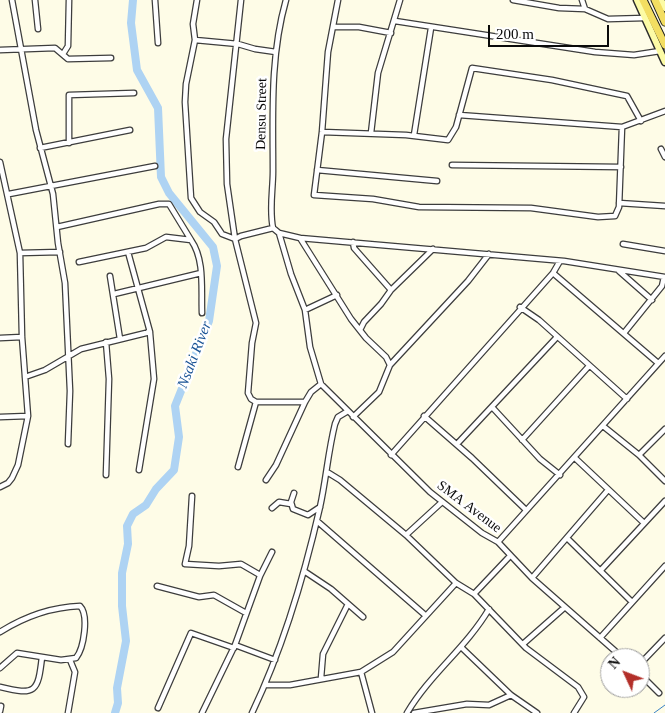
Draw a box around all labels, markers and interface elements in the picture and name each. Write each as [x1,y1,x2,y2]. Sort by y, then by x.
scale bar [490,15,611,47]
text: 200 m [496,26,534,42]
street label: Densu Street [253,78,271,150]
water label: Nsaki River [174,319,216,391]
street label: SMA Avenue [433,477,505,537]
north arrow [600,648,650,698]
text: N [605,654,623,672]

